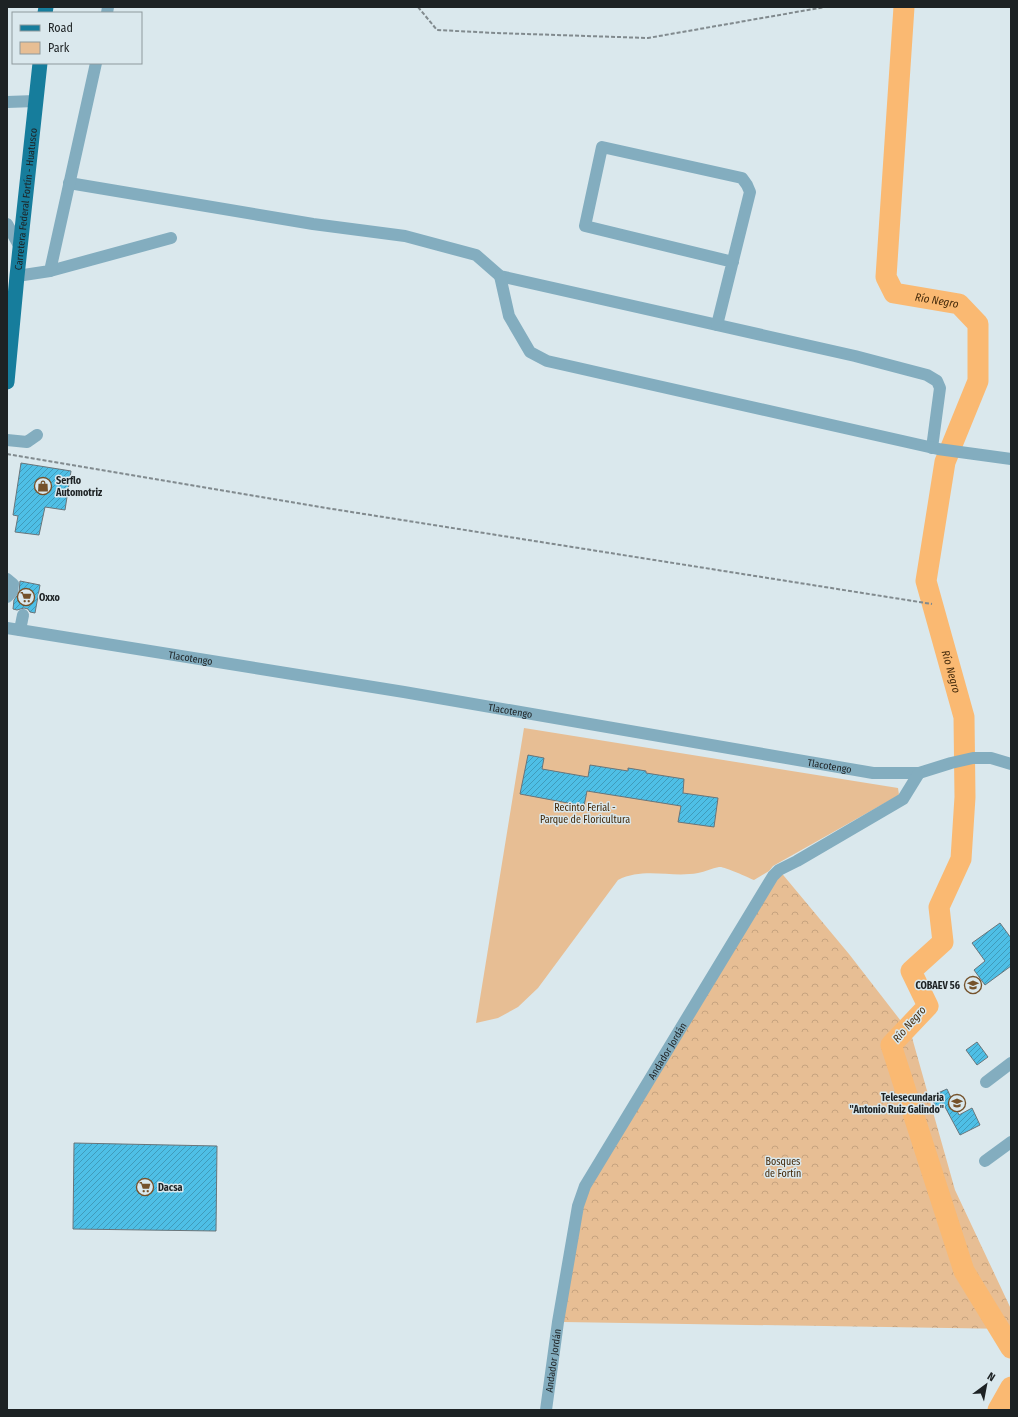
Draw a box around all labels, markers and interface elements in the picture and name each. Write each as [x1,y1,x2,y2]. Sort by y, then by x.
legend [12,12,142,64]
text: Road [48,21,73,35]
text: Park [48,41,70,55]
street label: Carretera Federal Fortín - Huatusco [13,127,40,271]
water label: Río Negro [914,291,960,311]
place label: Serflo Automotriz [55,475,103,499]
shop icon: Serflo Automotriz [33,476,53,496]
supermarket icon: Oxxo [16,587,36,607]
place label: Oxxo [39,592,60,604]
street label: Tlacotengo [168,649,213,668]
water label: Río Negro [939,649,963,695]
street label: Tlacotengo [487,702,533,721]
street label: Tlacotengo [806,757,852,776]
park label: Recinto Ferial - Parque de Floricultura [540,802,630,826]
school or university icon: COBAEV 56 [963,975,983,995]
place label: COBAEV 56 [915,980,960,992]
water label: Río Negro [890,1003,929,1045]
street label: Andador Jordán [646,1021,690,1082]
place label: Telesecundaria "Antonio Ruiz Galindo" [850,1092,944,1116]
school or university icon: Telesecundaria "Antonio Ruiz Galindo" [947,1093,967,1113]
park label: Bosques de Fortín [765,1156,801,1180]
supermarket icon: Dacsa [135,1177,155,1197]
place label: Dacsa [158,1182,183,1194]
street label: Andador Jordán [543,1328,564,1393]
north arrow [966,1365,1006,1405]
text: N [985,1370,997,1384]

